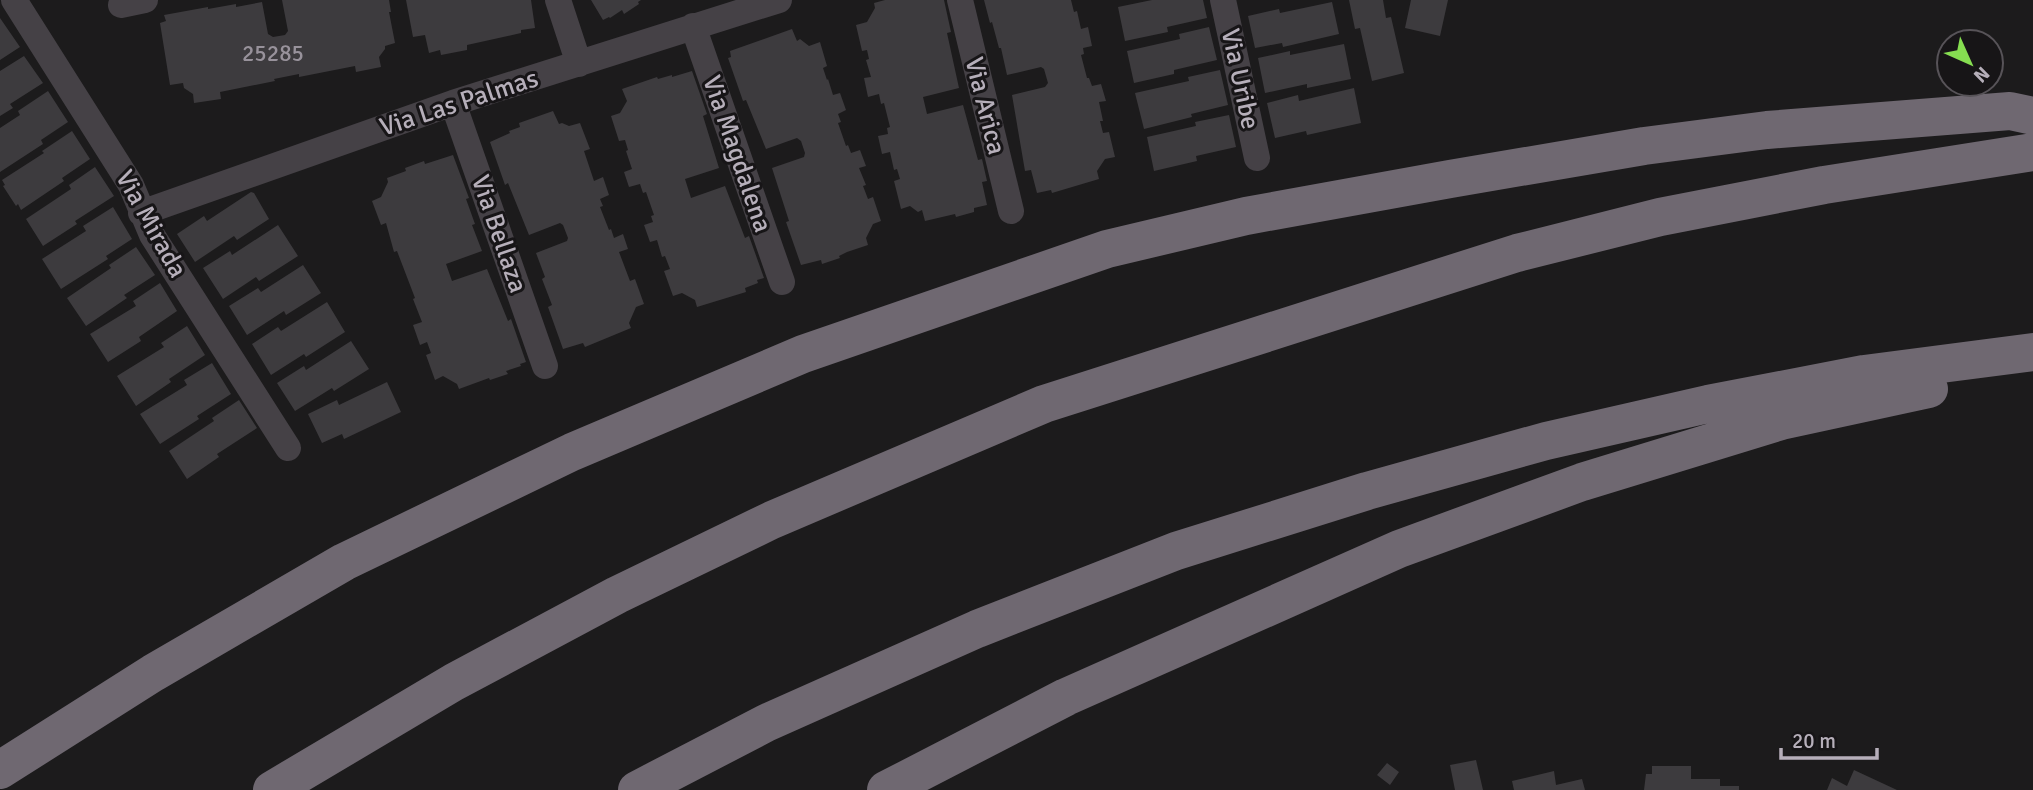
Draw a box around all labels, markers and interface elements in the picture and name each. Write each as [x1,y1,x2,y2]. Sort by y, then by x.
street label: Via Uribe [1214,26,1266,132]
north arrow [1935,28,2005,98]
house number: 25285 [242,39,304,68]
street label: Via Arica [957,54,1013,158]
text: N [1968,61,1994,87]
street label: Via Las Palmas [376,62,542,144]
street label: Via Magdalena [695,72,779,236]
street label: Via Mirada [108,164,194,284]
street label: Via Bellaza [464,171,534,297]
scale bar [1781,716,1877,760]
text: 20 m [1792,728,1836,754]

